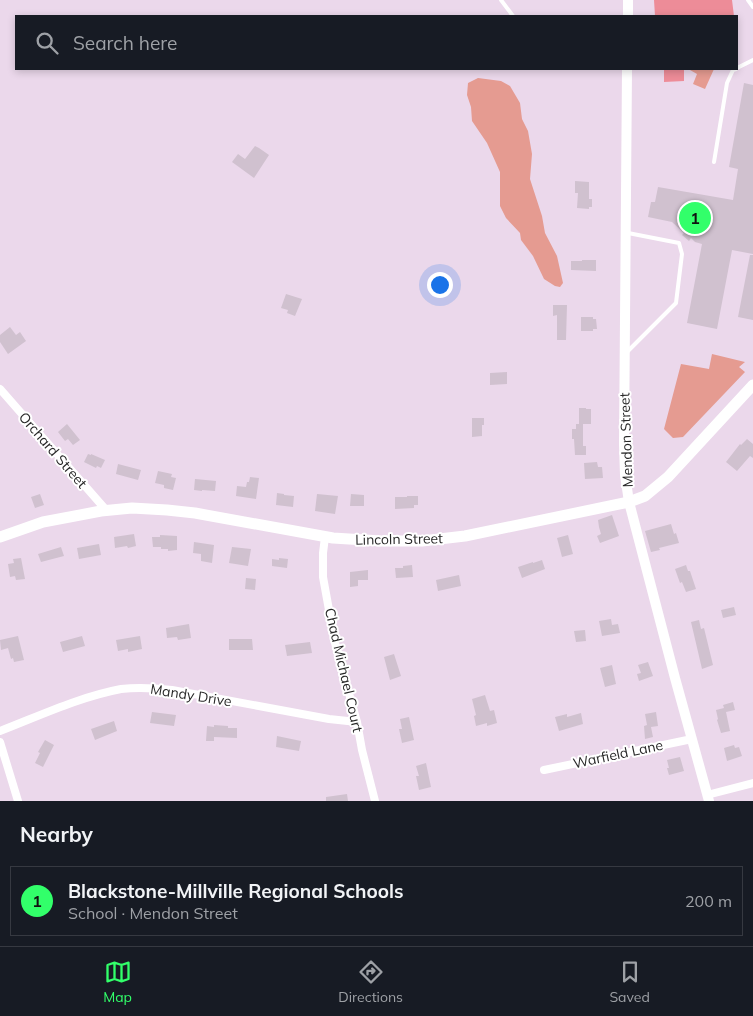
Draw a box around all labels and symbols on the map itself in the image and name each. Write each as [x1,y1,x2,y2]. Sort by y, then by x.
pin: 1 [679,199,711,237]
your location [427,272,453,298]
street label: Mendon Street [615,392,637,488]
street label: Orchard Street [15,408,91,492]
street label: Lincoln Street [355,529,443,549]
street label: Chad Michael Court [321,606,367,734]
street label: Mandy Drive [149,680,233,710]
street label: Warfield Lane [571,736,665,772]

